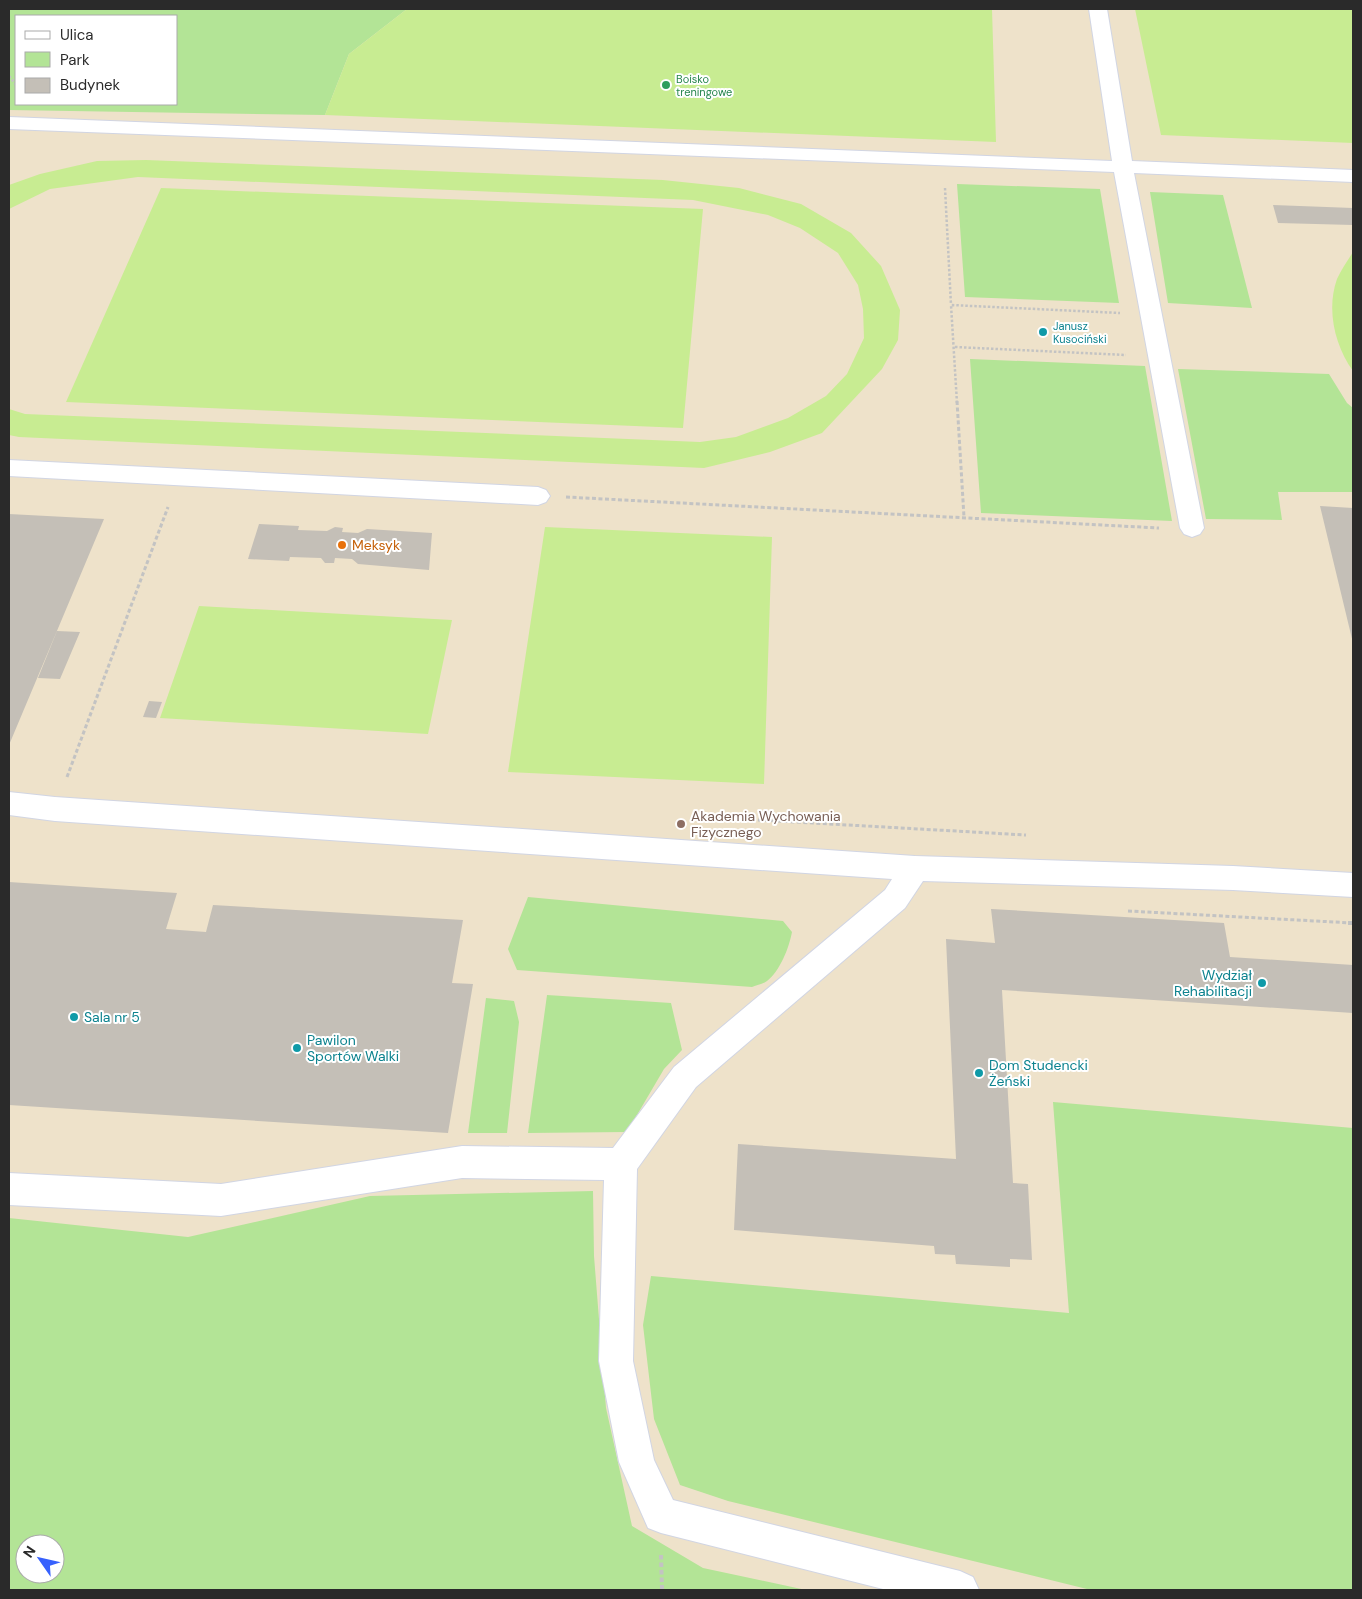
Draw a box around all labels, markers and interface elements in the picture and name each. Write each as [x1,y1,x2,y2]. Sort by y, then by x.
legend [15,15,178,105]
text: Ulica [60,25,94,45]
text: Park [60,50,90,70]
place label: Boisko treningowe [676,72,732,99]
text: Budynek [60,75,121,95]
marker: Boisko treningowe [660,79,672,91]
place label: Janusz Kusociński [1053,319,1107,346]
marker: Janusz Kusociński [1037,326,1049,338]
place label: Meksyk [352,536,400,554]
marker: Meksyk [336,539,348,551]
place label: Akademia Wychowania Fizycznego [691,807,841,841]
marker: Akademia Wychowania Fizycznego [675,818,687,830]
place label: Wydział Rehabilitacji [1174,966,1252,1000]
marker: Wydział Rehabilitacji [1256,977,1268,989]
place label: Sala nr 5 [84,1008,140,1026]
marker: Sala nr 5 [68,1011,80,1023]
place label: Pawilon Sportów Walki [307,1031,399,1065]
marker: Pawilon Sportów Walki [291,1042,303,1054]
place label: Dom Studencki Żeński [989,1056,1088,1090]
marker: Dom Studencki Żeński [973,1067,985,1079]
north arrow [15,1534,65,1584]
text: N [19,1542,40,1561]

